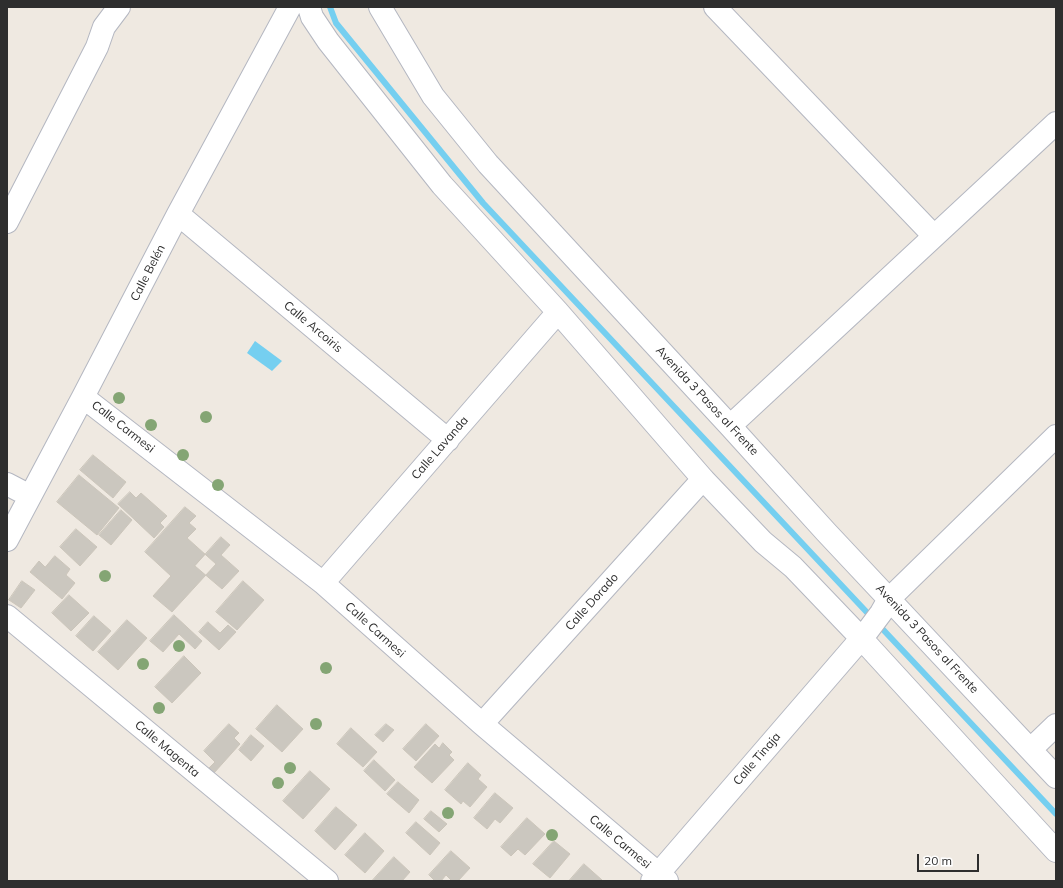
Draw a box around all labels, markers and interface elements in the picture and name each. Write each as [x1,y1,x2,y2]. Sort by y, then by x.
street label: Calle Belén [128,242,168,304]
street label: Calle Arcoiris [281,298,345,356]
street label: Avenida 3 Pasos al Frente [653,343,761,459]
street label: Calle Carmesi [89,398,157,456]
street label: Calle Lavanda [409,413,471,483]
street label: Calle Dorado [563,570,621,634]
street label: Avenida 3 Pasos al Frente [873,581,981,697]
street label: Calle Carmesi [342,599,408,661]
street label: Calle Magenta [132,718,202,780]
street label: Calle Tinaja [730,730,784,788]
street label: Calle Carmesi [586,812,654,872]
scale bar [919,846,981,872]
text: 20 m [924,853,952,868]

